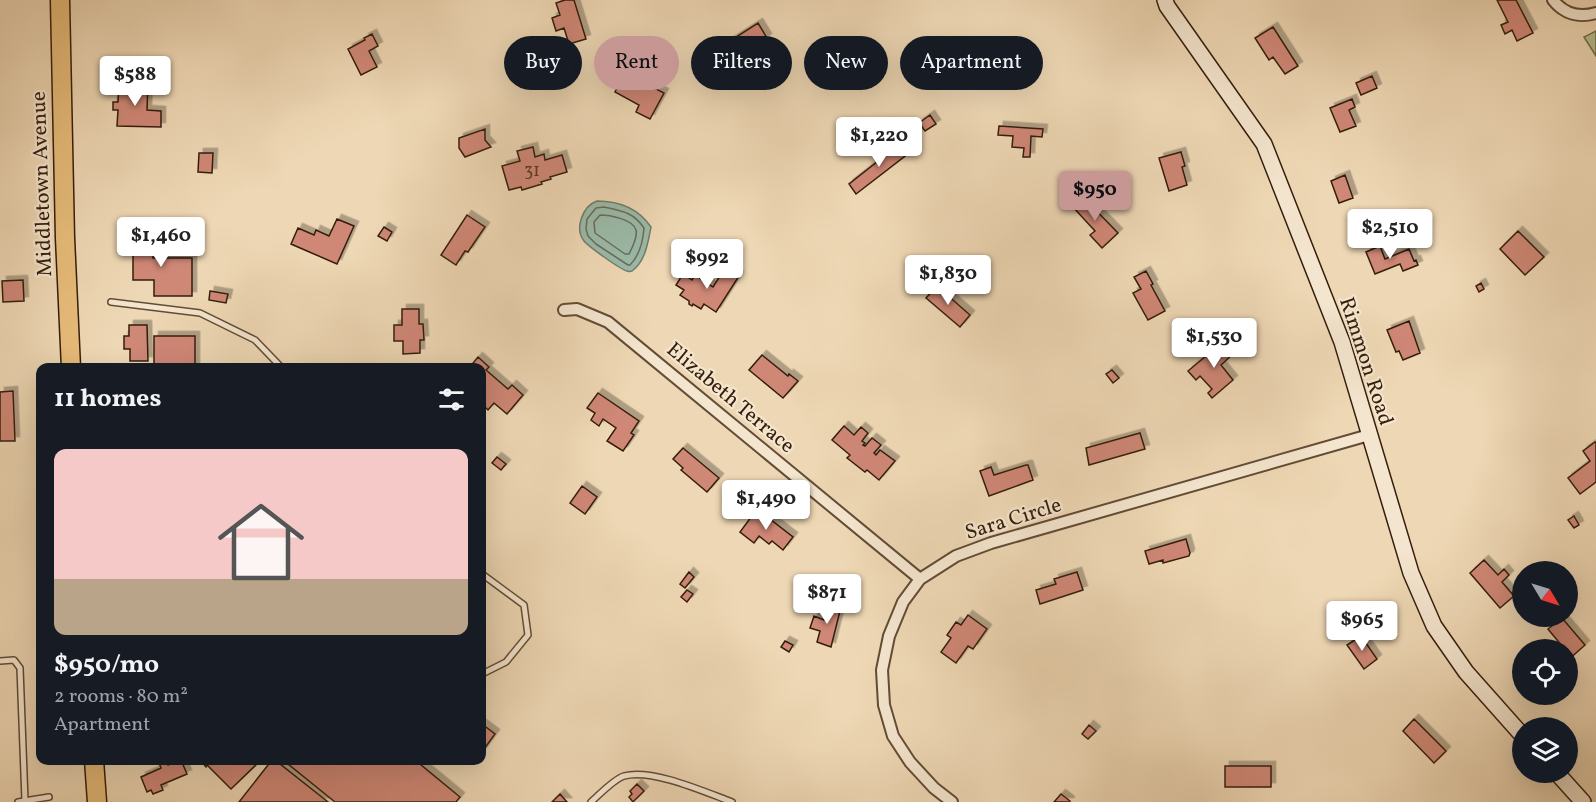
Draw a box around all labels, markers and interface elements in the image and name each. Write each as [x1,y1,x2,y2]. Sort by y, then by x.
chip: Buy [504,36,582,90]
chip: Rent [594,36,679,90]
chip: Filters [691,36,792,90]
chip: New [804,36,888,90]
chip: Apartment [900,36,1043,90]
pin: $588 [99,56,171,107]
text: $588 [114,61,156,89]
street label: Middletown Avenue [25,91,60,277]
pin: $1,220 [830,117,928,168]
text: $1,220 [850,122,908,150]
house number: 31 [524,159,540,184]
pin: $950 [1059,171,1131,222]
text: $950 [1073,176,1117,204]
pin: $2,510 [1341,209,1439,260]
text: $2,510 [1361,214,1419,242]
pin: $1,460 [112,217,210,268]
text: $1,460 [131,222,191,250]
pin: $992 [671,239,743,290]
text: $992 [685,244,729,272]
pin: $1,830 [899,255,997,306]
text: $1,830 [919,260,977,288]
street label: Rimmon Road [1331,294,1400,429]
pin: $1,530 [1165,318,1263,369]
text: $1,530 [1186,323,1242,351]
street label: Elizabeth Terrace [660,336,800,460]
text: 11 homes [54,381,161,417]
icon: filters [435,383,468,416]
pin: $1,490 [717,480,815,531]
text: $1,490 [736,485,796,513]
icon: home [207,488,315,596]
street label: Sara Circle [962,491,1065,548]
north arrow [1512,561,1578,627]
map controls [1512,561,1578,783]
pin: $871 [791,574,863,625]
text: $871 [807,579,847,607]
pin: $965 [1326,601,1398,652]
text: $965 [1340,606,1384,634]
button: locate [1512,639,1578,705]
text: $950/mo [54,647,159,683]
text: 2 rooms · 80 m² [54,683,188,711]
text: Apartment [54,711,150,739]
button: layers [1512,717,1578,783]

